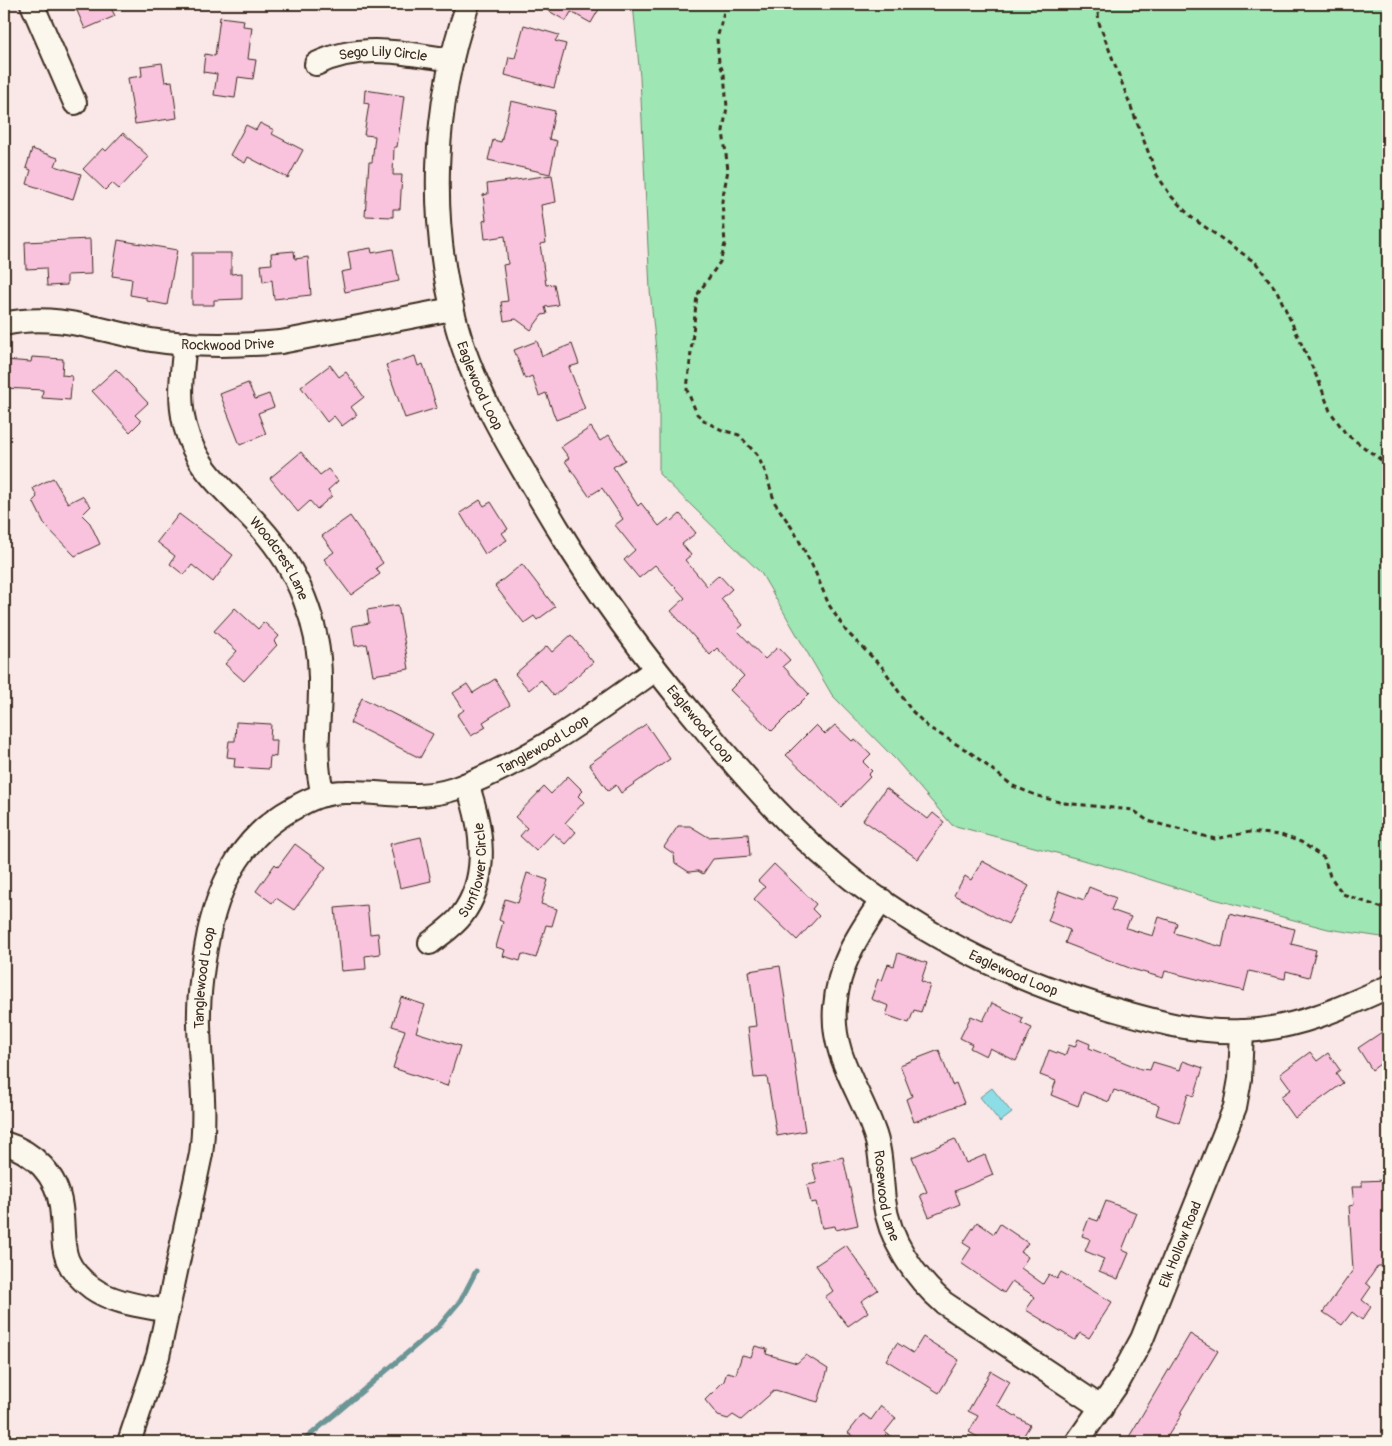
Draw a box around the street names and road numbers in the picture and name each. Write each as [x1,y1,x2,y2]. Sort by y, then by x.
street label: Sego Lily Circle [337,43,428,65]
street label: Rockwood Drive [180,335,275,354]
street label: Eaglewood Loop [453,339,507,433]
street label: Woodcrest Lane [246,513,312,603]
street label: Eaglewood Loop [663,682,737,766]
street label: Tanglewood Loop [495,711,592,778]
street label: Sunflower Circle [455,821,490,921]
street label: Tanglewood Loop [191,925,219,1029]
street label: Eaglewood Loop [966,947,1060,1000]
street label: Rosewood Lane [870,1149,903,1244]
street label: Elk Hollow Road [1156,1199,1205,1290]

